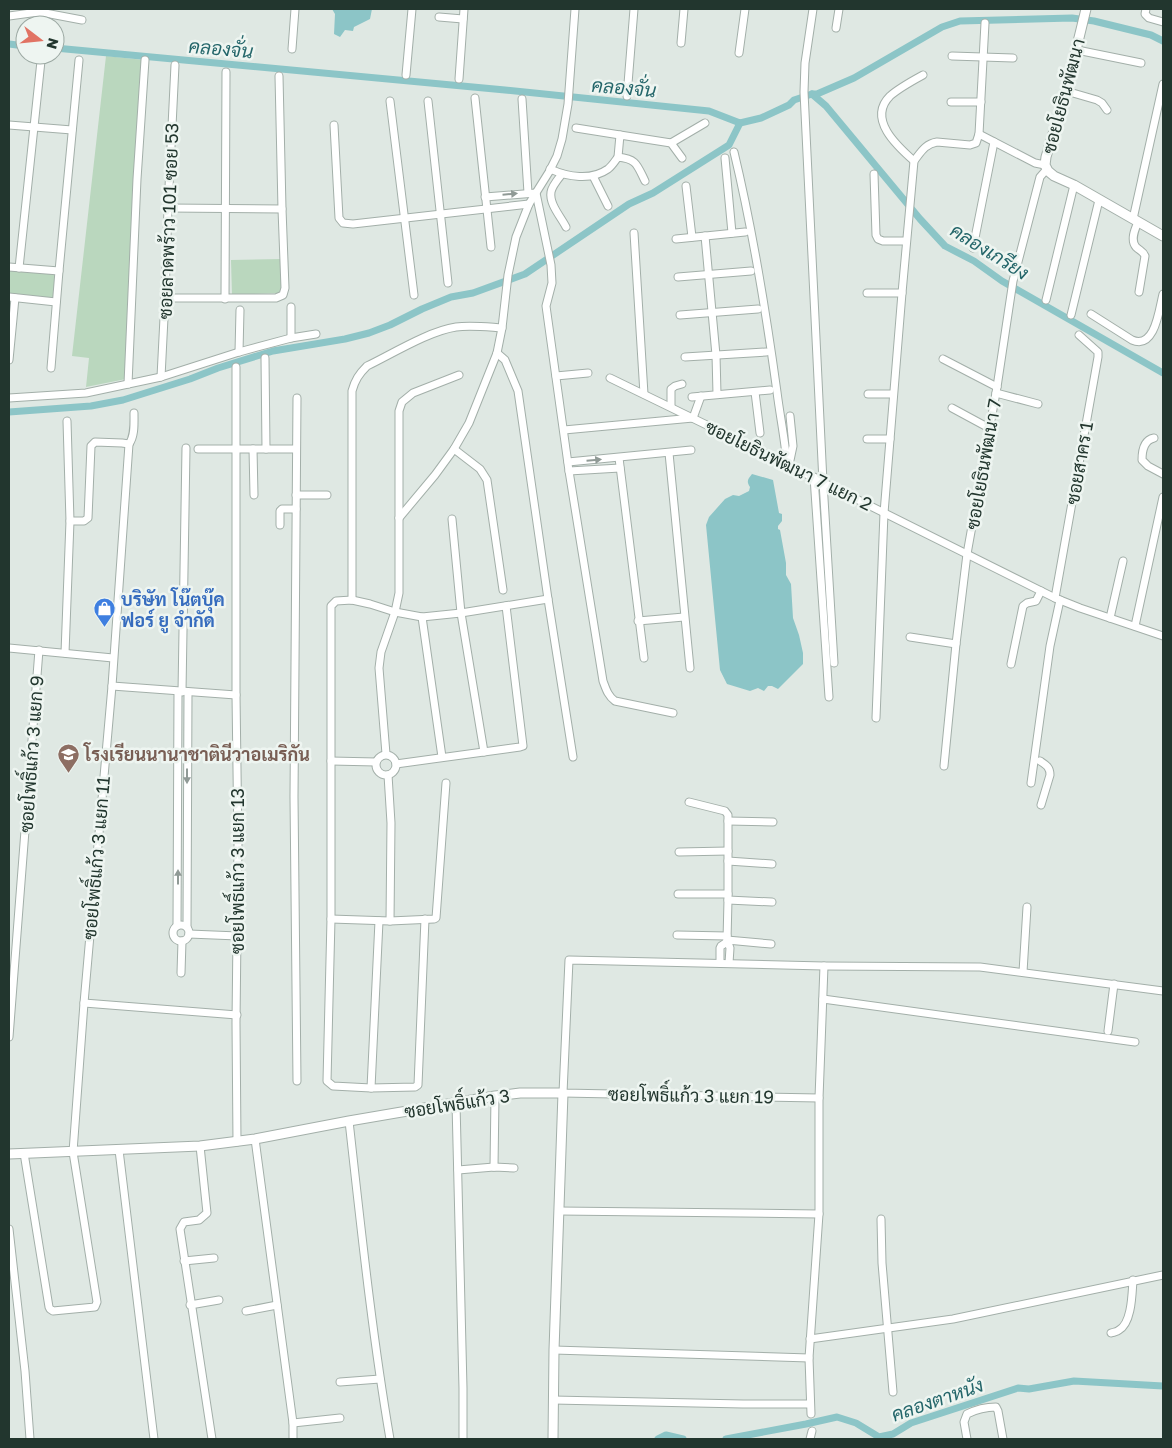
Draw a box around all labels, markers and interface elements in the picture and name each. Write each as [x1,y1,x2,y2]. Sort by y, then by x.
north arrow [15,15,65,65]
water label: คลองจั่น [188,29,255,62]
text: N [43,36,63,51]
street label: ซอยโยธินพัฒนา [1036,36,1089,156]
water label: คลองจั่น [591,68,658,101]
street label: ซอยลาดพร้าว 101 ซอย 53 [154,122,182,320]
one-way arrow [503,190,519,198]
water label: คลองเกรียง [947,218,1034,284]
street label: ซอยโยธินพัฒนา 7 [960,397,1005,531]
street label: ซอยโยธินพัฒนา 7 แยก 2 [702,414,876,515]
street label: ซอยสาคร 1 [1061,420,1097,506]
one-way arrow [586,455,602,463]
place label: บริษัท โน๊ตบุ๊ค ฟอร์ ยู จำกัด [121,587,225,634]
shop icon: บริษัท โน๊ตบุ๊ค ฟอร์ ยู จำกัด [93,597,117,628]
street label: ซอยโพธิ์แก้ว 3 แยก 9 [10,674,47,833]
school or university icon: โรงเรียนนานาชาตินีวาอเมริกัน [56,742,80,773]
place label: โรงเรียนนานาชาตินีวาอเมริกัน [83,742,310,765]
one-way arrow [183,768,191,784]
street label: ซอยโพธิ์แก้ว 3 แยก 11 [74,775,114,941]
street label: ซอยโพธิ์แก้ว 3 แยก 13 [222,788,248,954]
one-way arrow [174,869,182,885]
street label: ซอยโพธิ์แก้ว 3 แยก 19 [608,1078,774,1107]
street label: ซอยโพธิ์แก้ว 3 [402,1080,511,1122]
water label: คลองตาหนัง [888,1372,986,1425]

